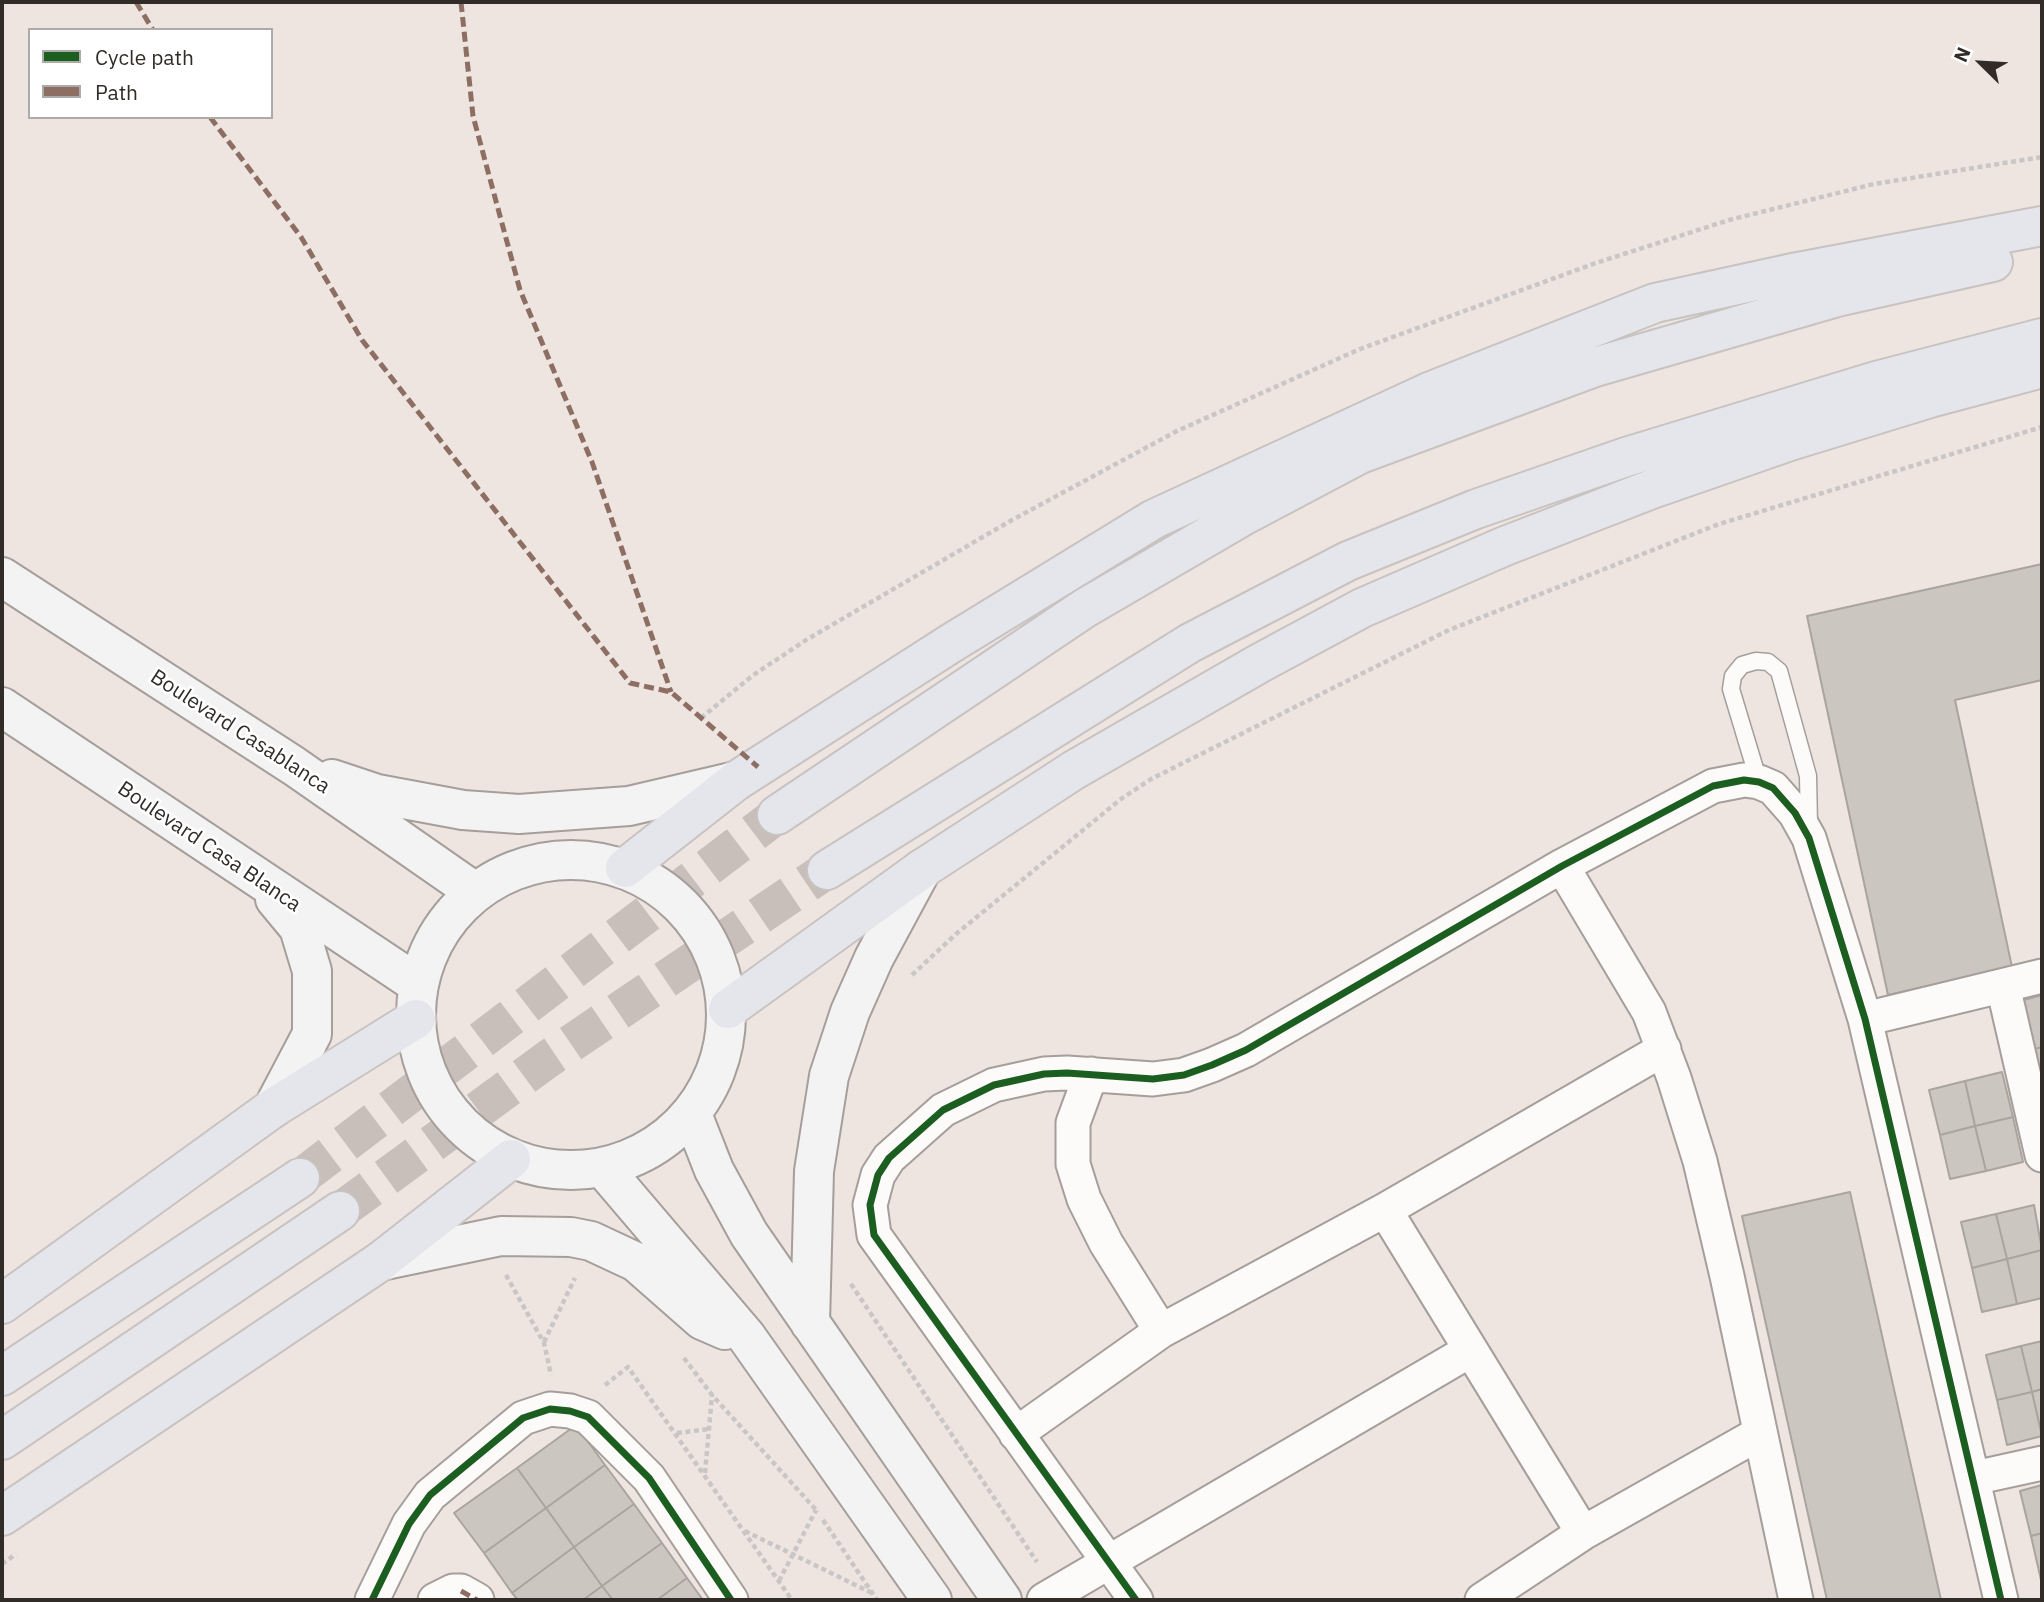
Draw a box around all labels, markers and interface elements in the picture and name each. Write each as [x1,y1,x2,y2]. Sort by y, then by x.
legend [28,28,273,119]
north arrow [1946,28,2016,98]
text: Cycle path [95,43,194,71]
text: N [1948,43,1976,66]
text: Path [95,78,138,106]
street label: Boulevard Casablanca [145,665,335,799]
street label: Boulevard Casa Blanca [113,776,305,918]

